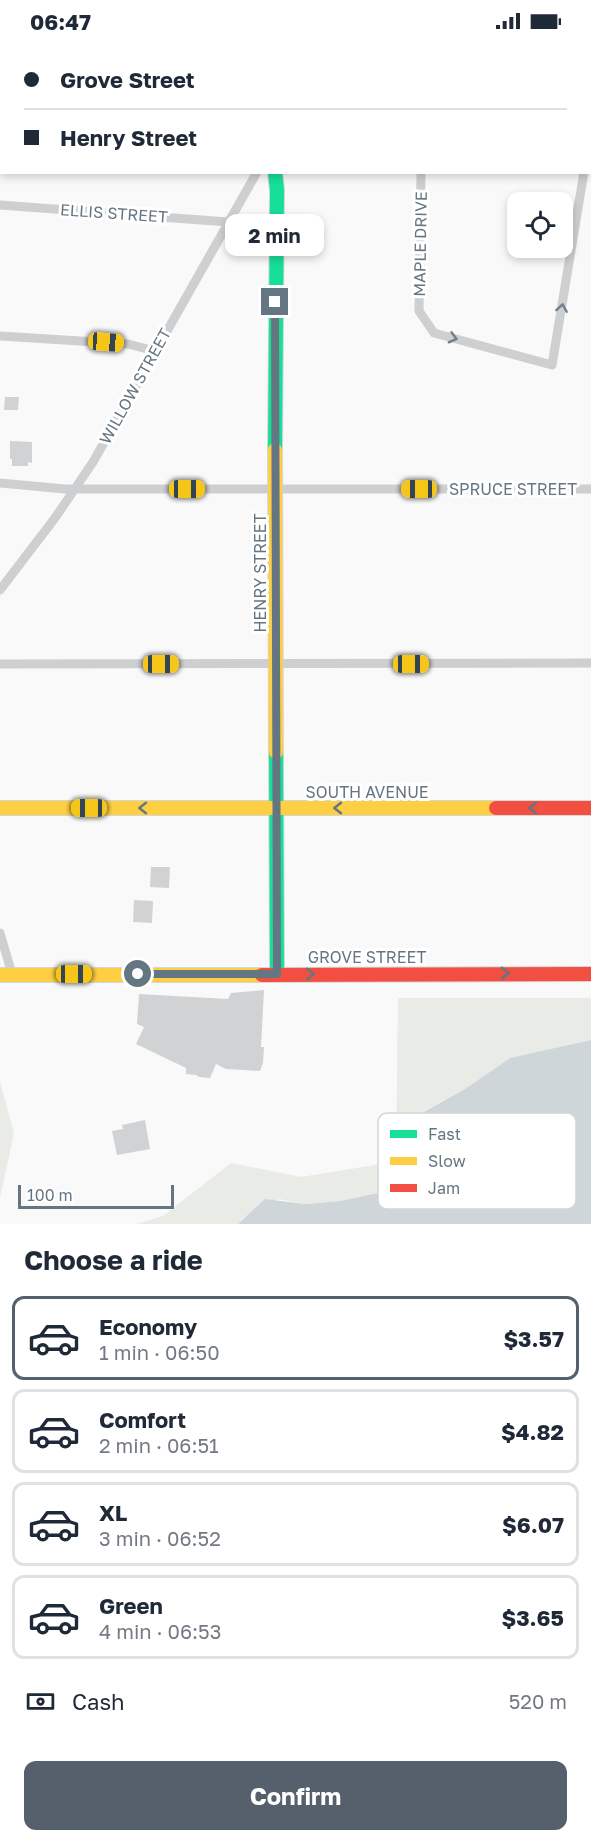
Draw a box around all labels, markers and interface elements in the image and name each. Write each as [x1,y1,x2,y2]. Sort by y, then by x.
text: 06:47 [30,8,91,35]
text: Grove Street [60,66,195,93]
text: Henry Street [60,124,197,151]
street label: MAPLE DRIVE [409,191,431,297]
map controls [507,192,573,258]
button: locate [507,192,573,258]
street label: ELLIS STREET [60,199,169,227]
callout: 2 min [226,215,324,257]
text: 2 min [248,223,301,247]
route end [261,288,288,315]
one-way arrow [555,303,567,312]
street label: WILLOW STREET [95,324,175,447]
one-way arrow [447,331,457,344]
car [87,332,125,352]
street label: SPRUCE STREET [449,479,577,499]
car [169,480,205,498]
car [401,480,437,498]
street label: HENRY STREET [250,513,270,633]
car [143,655,179,673]
car [393,655,429,673]
street label: SOUTH AVENUE [305,782,429,802]
car [71,799,107,817]
one-way arrow [138,802,147,814]
one-way arrow [333,802,342,814]
one-way arrow [528,802,537,814]
street label: GROVE STREET [308,947,426,967]
route start [124,960,151,987]
car [56,965,92,983]
one-way arrow [501,967,510,979]
one-way arrow [306,968,315,980]
legend [378,1113,576,1209]
text: Fast [428,1124,461,1144]
text: Slow [428,1151,466,1171]
text: Jam [428,1178,460,1198]
scale bar [18,1182,174,1210]
text: 100 m [27,1185,73,1205]
text: Choose a ride [24,1244,203,1276]
icon: car [27,1311,81,1365]
text: Economy [99,1313,197,1340]
text: $3.57 [503,1325,564,1352]
text: 1 min · 06:50 [99,1340,220,1364]
icon: car [27,1404,81,1458]
text: Comfort [99,1406,186,1433]
text: $4.82 [501,1418,564,1445]
text: 2 min · 06:51 [99,1433,219,1457]
icon: car [27,1497,81,1551]
text: XL [99,1499,127,1526]
text: $6.07 [502,1511,564,1538]
text: 3 min · 06:52 [99,1526,221,1550]
icon: car [27,1590,81,1644]
text: Green [99,1592,163,1619]
text: $3.65 [501,1604,564,1631]
text: 4 min · 06:53 [99,1619,221,1643]
icon: cash [24,1685,57,1718]
text: Cash [72,1688,125,1715]
text: 520 m [509,1689,567,1713]
button: Confirm [24,1761,567,1830]

